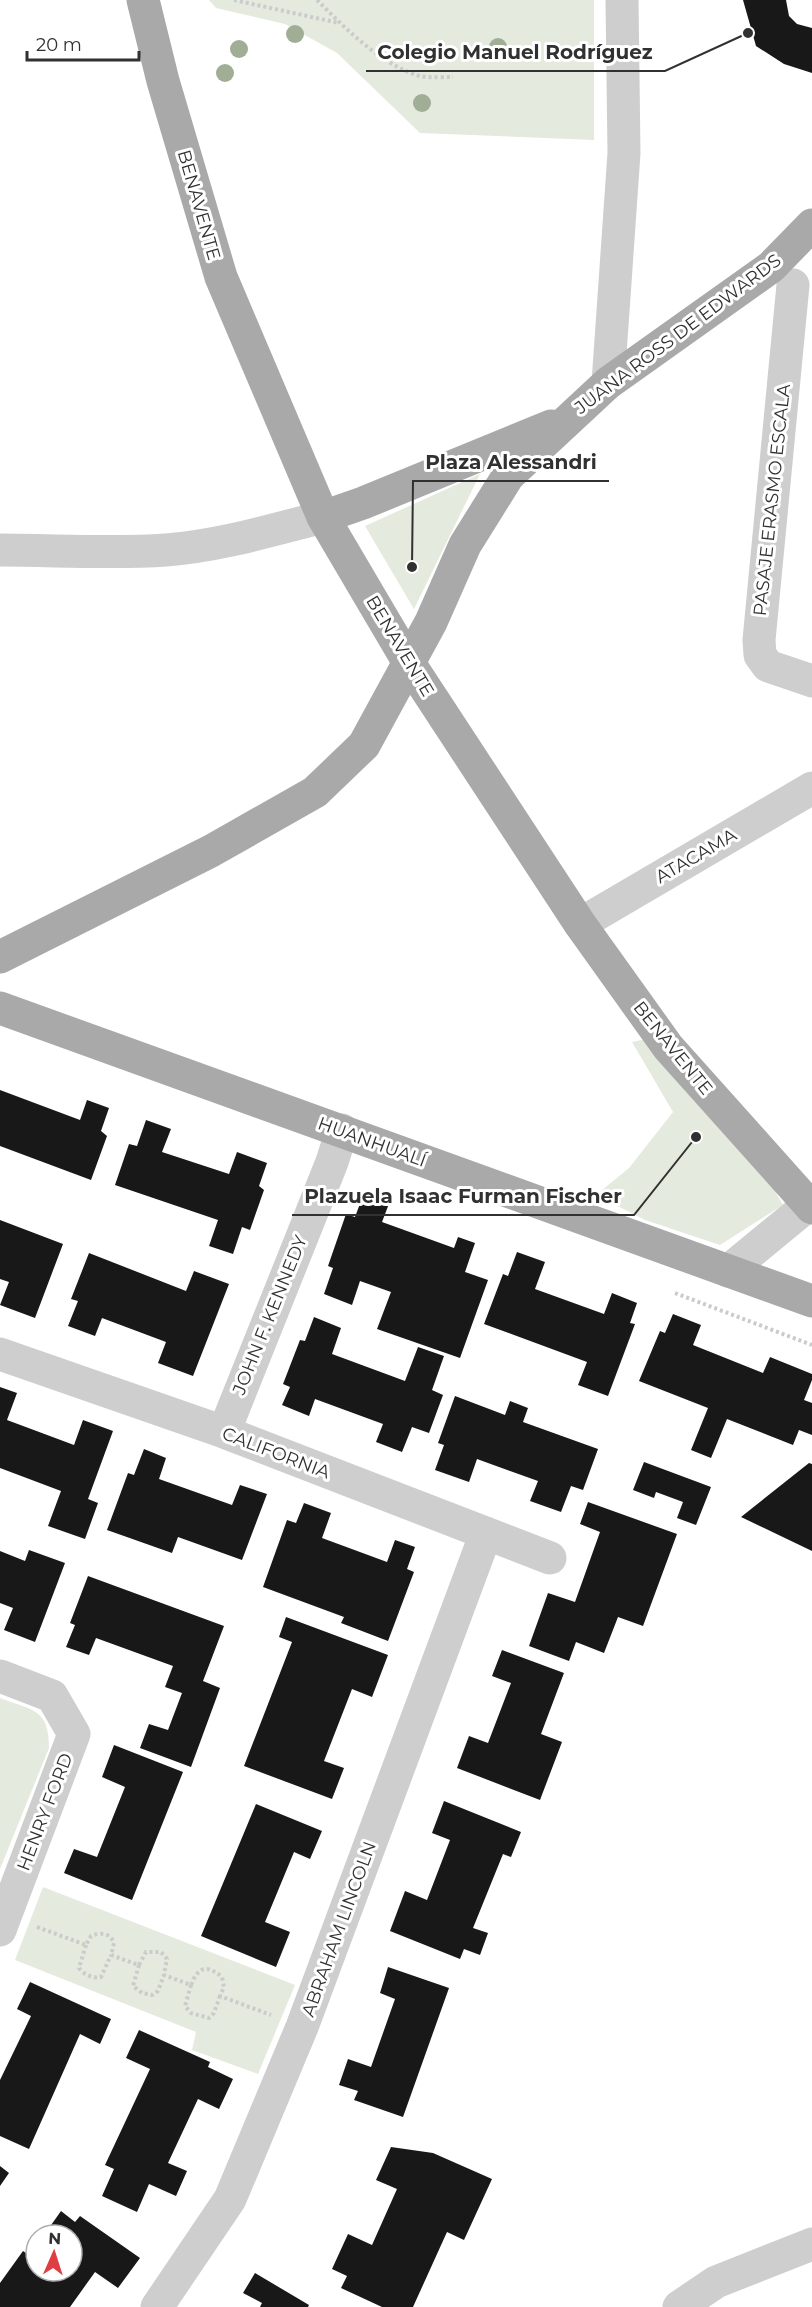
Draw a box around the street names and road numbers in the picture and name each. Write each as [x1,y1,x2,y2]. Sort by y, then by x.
street label: BENAVENTE [173,147,225,263]
street label: JUANA ROSS DE EDWARDS [570,249,785,419]
street label: PASAJE ERASMO ESCALA [749,383,795,617]
street label: BENAVENTE [361,592,439,700]
street label: ATACAMA [651,824,741,888]
street label: BENAVENTE [629,997,717,1099]
street label: HUANHUALÍ [315,1112,430,1172]
street label: JOHN F. KENNEDY [228,1232,312,1399]
street label: CALIFORNIA [219,1422,333,1484]
street label: HENRY FORD [12,1750,78,1874]
street label: ABRAHAM LINCOLN [297,1838,381,2020]

